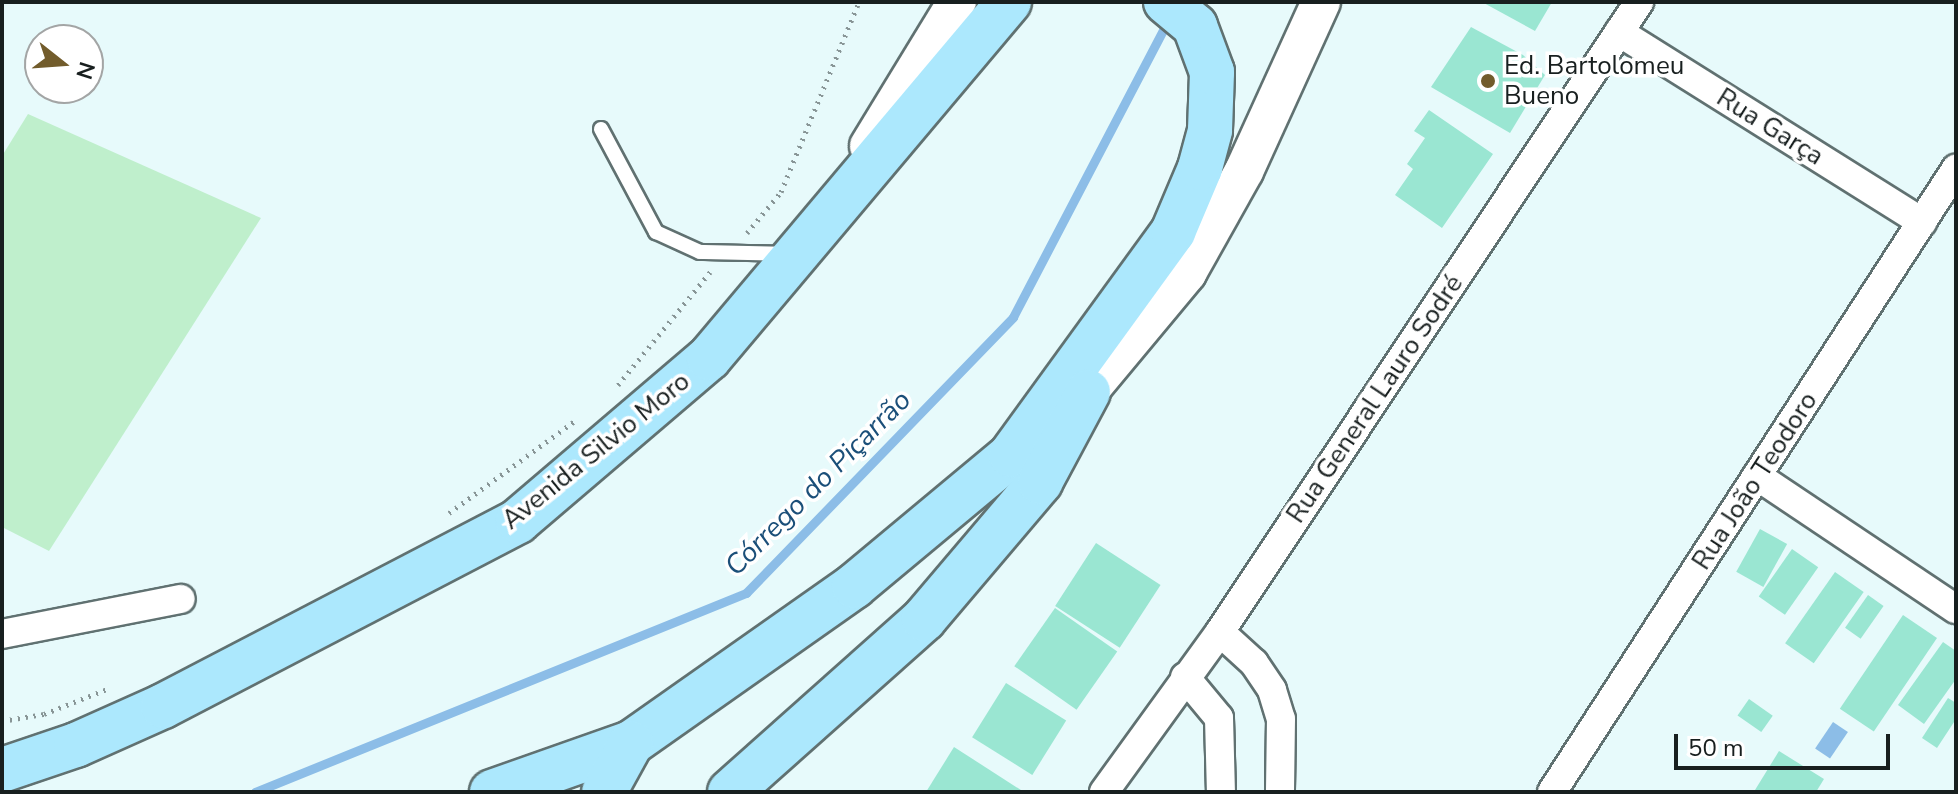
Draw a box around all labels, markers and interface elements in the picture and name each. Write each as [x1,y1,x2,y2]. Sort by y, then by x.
north arrow [24,24,104,104]
place label: Ed. Bartolomeu Bueno [1504,50,1684,112]
text: N [68,58,102,83]
marker: Ed. Bartolomeu Bueno [1479,72,1497,90]
street label: Rua Garça [1711,82,1829,172]
street label: Rua General Lauro Sodré [1280,269,1470,529]
street label: Avenida Silvio Moro [496,366,696,536]
water label: Córrego do Piçarrão [718,383,918,583]
street label: Rua João Teodoro [1686,386,1824,576]
scale bar [1678,718,1894,768]
text: 50 m [1688,732,1744,764]

